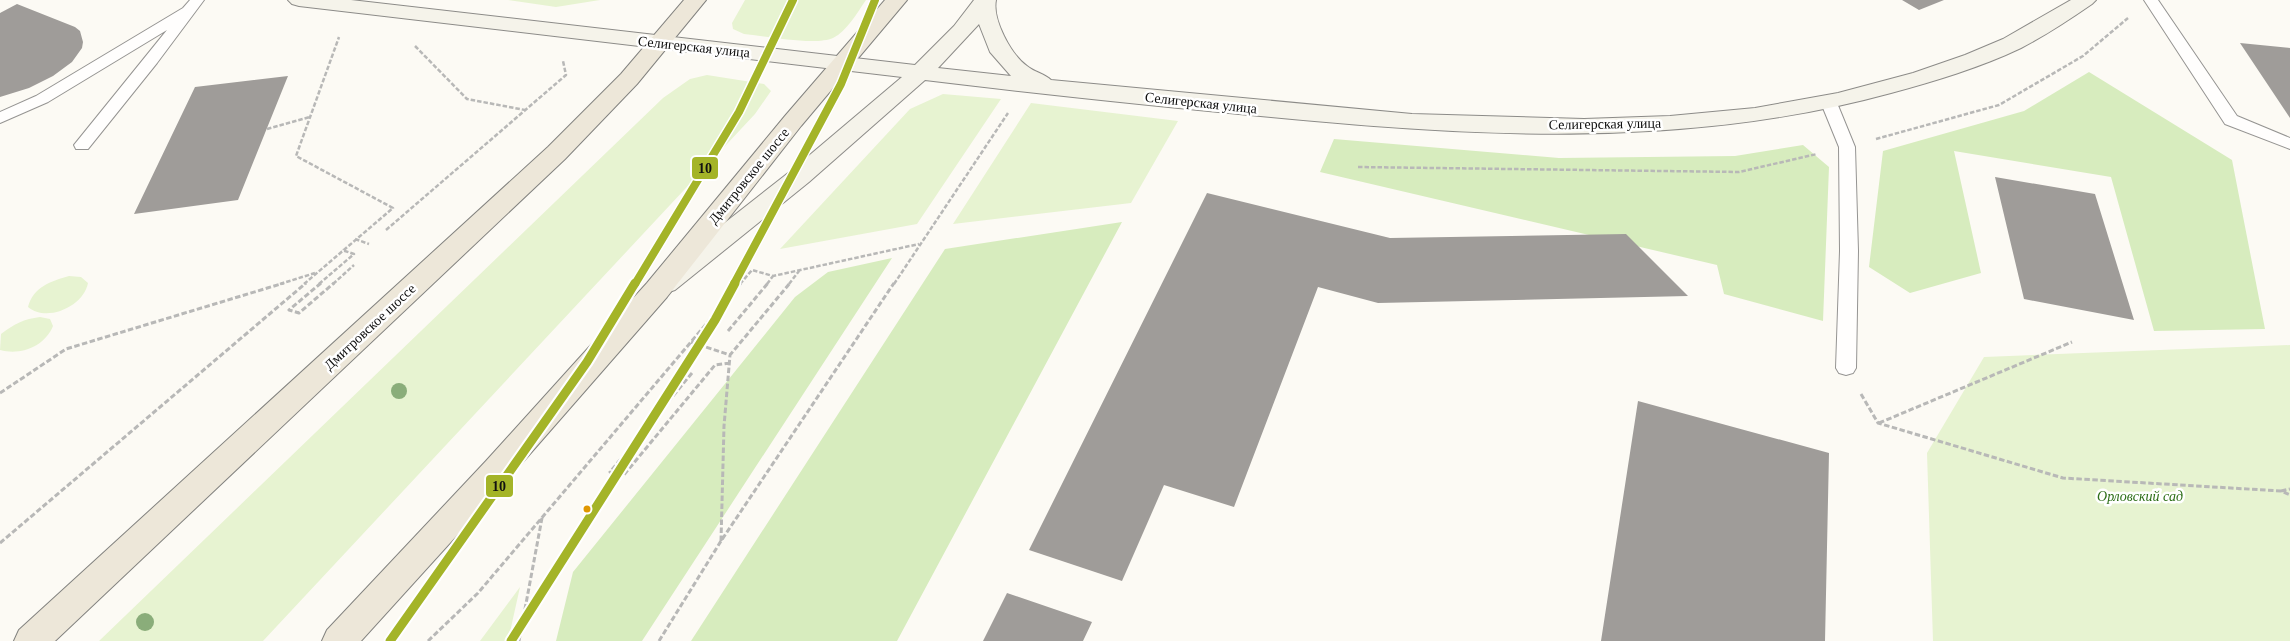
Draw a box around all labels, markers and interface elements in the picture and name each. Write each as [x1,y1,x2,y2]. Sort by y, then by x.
street label: Селигерская улица [637,34,752,60]
street label: Селигерская улица [1144,90,1259,116]
street label: Селигерская улица [1549,116,1662,132]
street label: Дмитровское шоссе [706,125,792,227]
line badge: 10 [691,156,719,180]
text: 10 [698,161,712,176]
street label: Дмитровское шоссе [321,281,419,373]
line badge: 10 [485,474,514,498]
text: 10 [492,479,506,494]
park label: Орловский сад [2097,489,2183,504]
unlabelled marker [582,504,592,514]

